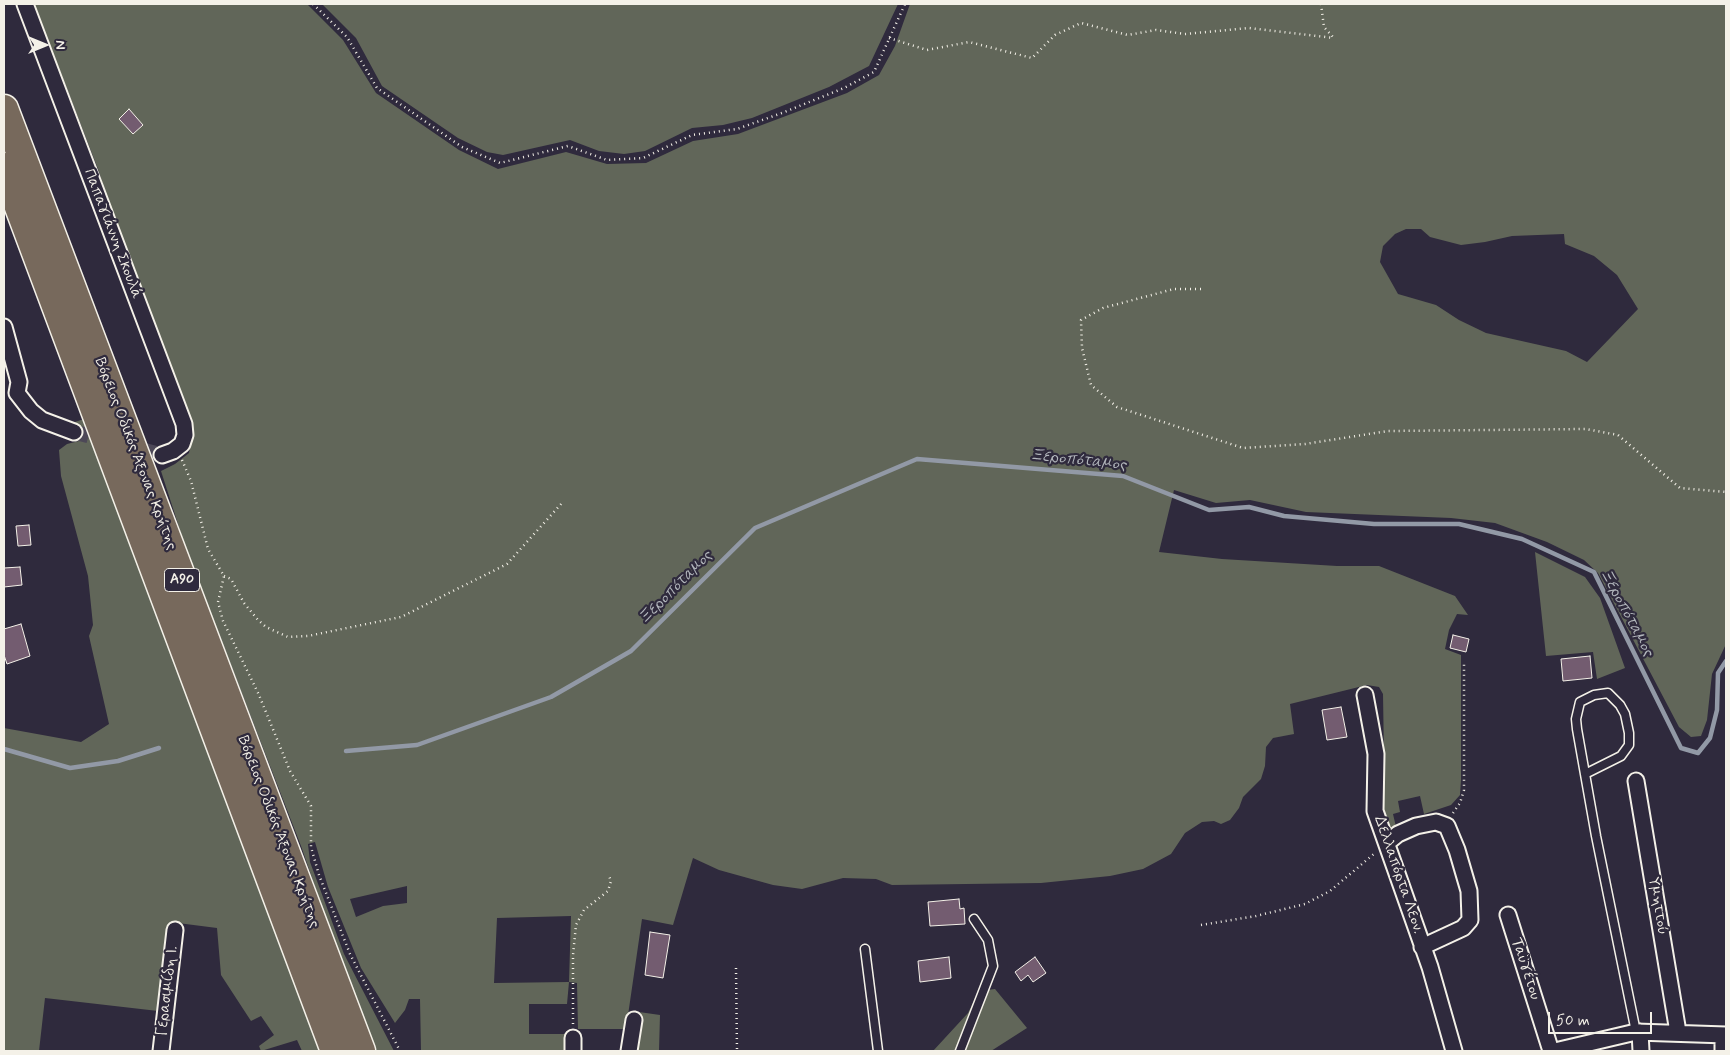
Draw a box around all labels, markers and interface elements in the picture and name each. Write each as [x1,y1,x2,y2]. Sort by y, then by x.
north arrow [20,20,70,70]
text: N [51,40,69,50]
street label: Παπαγιάννη Σκουλά [79,167,145,301]
street label: Βόρειος Οδικός Άξονας Κρήτης [90,355,180,553]
water label: Ξεροπόταμος [1029,446,1127,476]
water label: Ξεροπόταμος [635,547,717,629]
water label: Ξεροπόταμος [1595,566,1657,660]
road number: Α90 [164,568,200,592]
street label: Βόρειος Οδικός Άξονας Κρήτης [233,733,323,931]
street label: Δελλαπόρτα Λεον. [1369,814,1427,936]
street label: Υμηττού [1643,876,1671,936]
street label: Ταϋγέτου [1507,936,1543,1002]
street label: Γερασιμίδη Ι. [154,945,182,1037]
scale bar [1550,1002,1654,1034]
text: 50 m [1556,1011,1590,1031]

